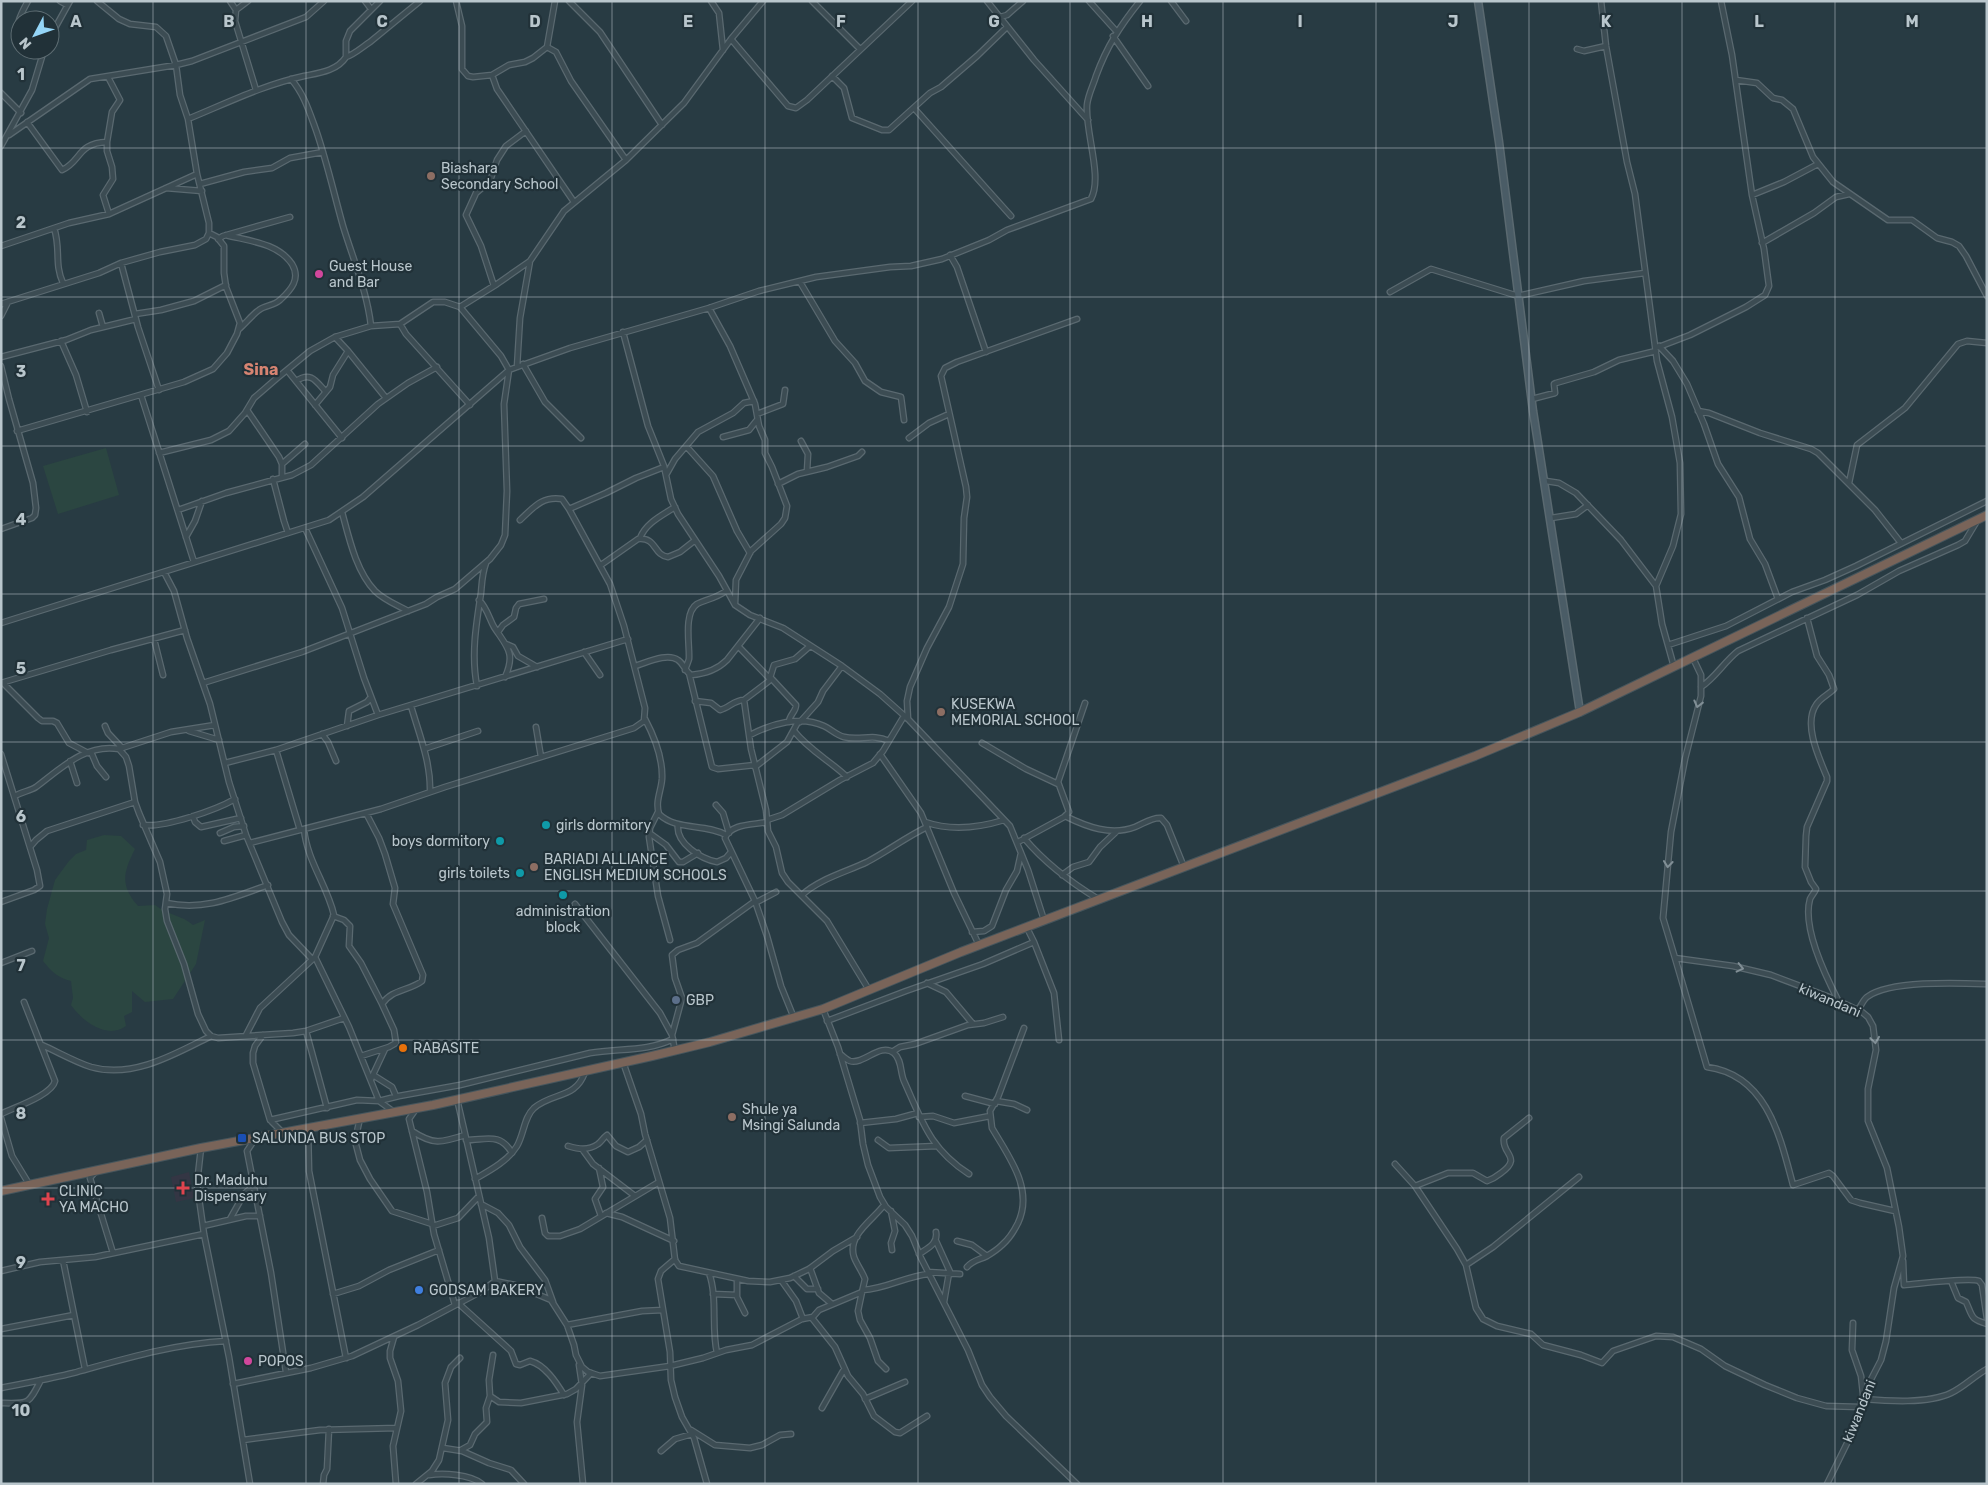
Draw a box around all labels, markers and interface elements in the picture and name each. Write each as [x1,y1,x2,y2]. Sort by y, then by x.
north arrow [10,10,60,60]
text: A [70,12,82,31]
text: B [223,12,235,31]
text: C [376,12,388,31]
text: D [529,12,541,31]
text: E [683,12,693,31]
text: F [836,12,846,31]
text: G [988,12,1000,31]
text: H [1141,12,1153,31]
text: I [1297,12,1303,31]
text: J [1448,12,1458,31]
text: K [1601,12,1612,31]
text: L [1754,12,1764,31]
text: M [1905,12,1919,31]
text: N [16,34,35,53]
text: 1 [17,65,25,84]
place label: Biashara Secondary School [441,160,558,193]
marker: Biashara Secondary School [425,170,437,182]
text: 2 [16,213,26,232]
place label: Guest House and Bar [329,258,412,291]
marker: Guest House and Bar [313,268,325,280]
district label: Sina [244,360,278,379]
text: 3 [16,362,26,381]
text: 4 [16,510,27,529]
text: 5 [16,659,26,678]
place label: KUSEKWA MEMORIAL SCHOOL [951,696,1079,729]
one-way arrow [1694,700,1704,708]
marker: KUSEKWA MEMORIAL SCHOOL [935,706,947,718]
text: 6 [16,807,26,826]
place label: girls dormitory [556,817,651,834]
marker: girls dormitory [540,819,552,831]
place label: boys dormitory [392,833,490,850]
marker: boys dormitory [494,835,506,847]
place label: BARIADI ALLIANCE ENGLISH MEDIUM SCHOOLS [544,851,727,884]
one-way arrow [1663,860,1674,868]
marker: BARIADI ALLIANCE ENGLISH MEDIUM SCHOOLS [528,861,540,873]
place label: girls toilets [439,865,510,882]
marker: girls toilets [514,867,526,879]
marker: administration block [557,889,569,901]
place label: administration block [516,903,610,936]
text: 7 [16,956,26,975]
one-way arrow [1735,962,1744,973]
street label: kiwandani [1796,980,1863,1021]
place label: GBP [686,992,714,1009]
marker: GBP [670,994,682,1006]
one-way arrow [1869,1036,1879,1045]
place label: RABASITE [413,1040,479,1057]
marker: RABASITE [397,1042,409,1054]
place label: Shule ya Msingi Salunda [742,1101,840,1134]
text: 8 [16,1104,27,1123]
marker: Shule ya Msingi Salunda [726,1111,738,1123]
place label: SALUNDA BUS STOP [252,1130,385,1147]
marker: SALUNDA BUS STOP [236,1132,248,1144]
place label: Dr. Maduhu Dispensary [194,1172,268,1205]
marker: Dr. Maduhu Dispensary [176,1181,190,1195]
place label: CLINIC YA MACHO [59,1183,129,1216]
marker: CLINIC YA MACHO [41,1192,55,1206]
text: 9 [16,1253,26,1272]
place label: GODSAM BAKERY [429,1282,544,1299]
marker: GODSAM BAKERY [413,1284,425,1296]
place label: POPOS [258,1353,304,1370]
marker: POPOS [242,1355,254,1367]
street label: kiwandani [1839,1378,1880,1445]
text: 10 [12,1401,31,1420]

